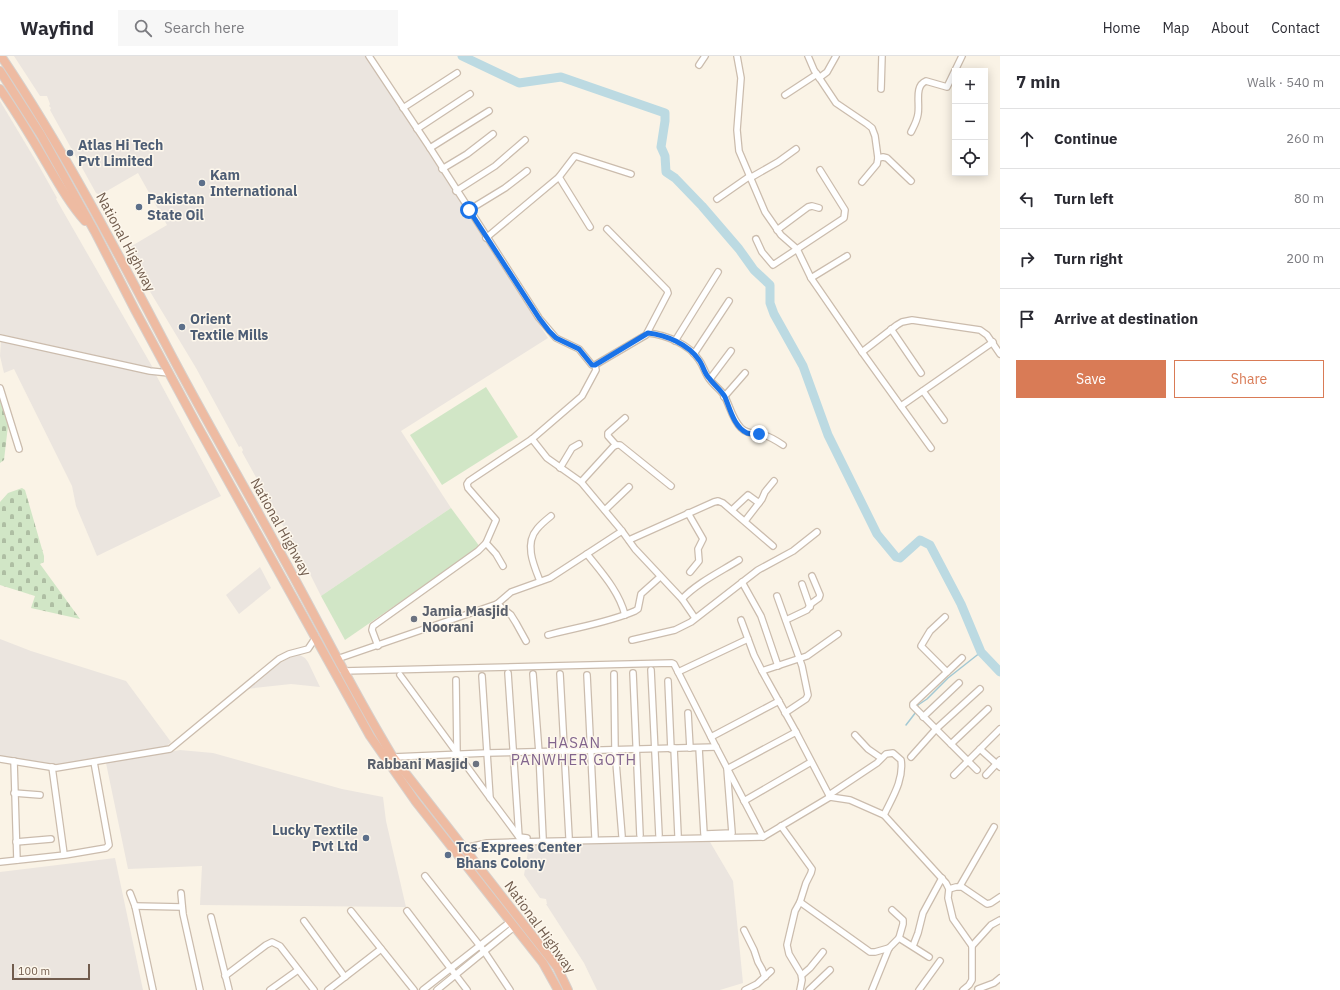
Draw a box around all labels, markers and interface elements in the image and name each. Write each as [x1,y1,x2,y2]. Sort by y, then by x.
search box [118,10,398,46]
text: Wayfind [20,16,94,40]
icon: search [132,17,154,39]
text: Search here [164,18,244,37]
text: Home [1103,19,1140,37]
text: Map [1162,19,1189,37]
text: About [1211,19,1249,37]
text: Contact [1271,19,1320,37]
map controls [952,68,988,176]
button: + [952,68,988,104]
text: 7 min [1016,71,1060,93]
text: Walk · 540 m [1247,74,1324,91]
button: − [952,104,988,140]
icon: ahead [1016,128,1038,150]
text: Continue [1054,129,1118,148]
text: 260 m [1286,130,1324,147]
place label: Atlas Hi Tech Pvt Limited [78,136,163,170]
button: locate [952,140,988,176]
marker: Atlas Hi Tech Pvt Limited [65,148,75,158]
place label: Kam International [210,166,297,200]
marker: Kam International [197,178,207,188]
icon: left [1016,188,1038,210]
street label: National Highway [92,189,160,295]
text: Turn left [1054,189,1114,208]
place label: Pakistan State Oil [147,190,205,224]
text: 80 m [1294,190,1324,207]
route start [460,201,478,219]
marker: Pakistan State Oil [134,202,144,212]
icon: right [1016,248,1038,270]
text: Turn right [1054,249,1123,268]
text: 200 m [1286,250,1324,267]
icon: arrive [1016,308,1038,330]
text: Arrive at destination [1054,309,1198,328]
place label: Orient Textile Mills [190,310,268,344]
marker: Orient Textile Mills [177,322,187,332]
button: Save [1016,360,1166,398]
button: Share [1174,360,1324,398]
route end [750,425,768,443]
street label: National Highway [246,475,316,579]
place label: Jamia Masjid Noorani [422,602,509,636]
marker: Jamia Masjid Noorani [409,614,419,624]
district label: HASAN PANWHER GOTH [511,733,637,769]
place label: Rabbani Masjid [367,755,468,773]
marker: Rabbani Masjid [471,759,481,769]
place label: Lucky Textile Pvt Ltd [272,821,358,855]
marker: Lucky Textile Pvt Ltd [361,833,371,843]
place label: Tcs Exprees Center Bhans Colony [456,838,582,872]
marker: Tcs Exprees Center Bhans Colony [443,850,453,860]
street label: National Highway [500,877,580,977]
scale bar [12,962,90,981]
text: 100 m [18,964,50,978]

